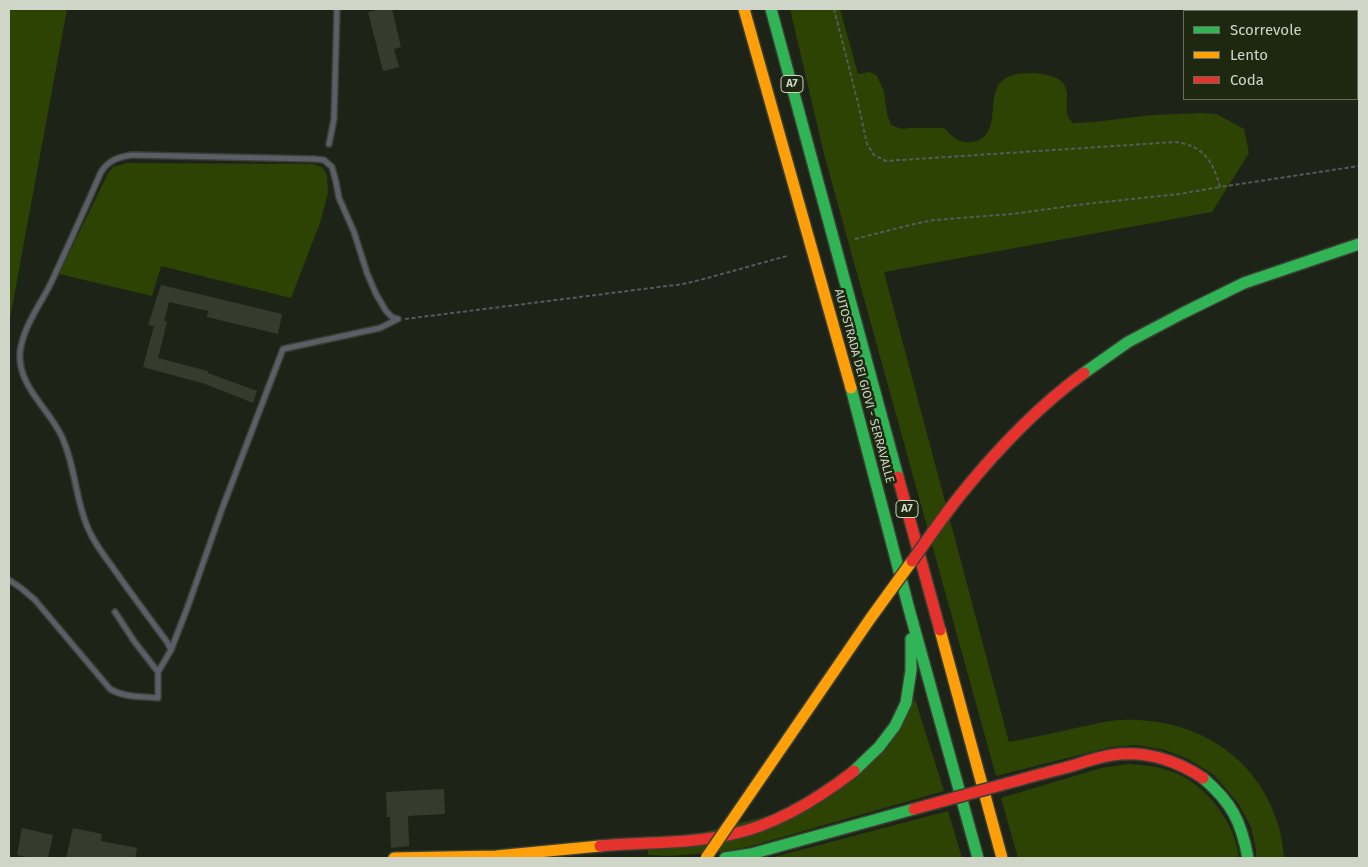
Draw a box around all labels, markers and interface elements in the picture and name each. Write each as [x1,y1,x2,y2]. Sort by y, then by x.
legend [1183,10,1358,100]
text: Scorrevole [1230,21,1302,39]
text: Lento [1230,46,1268,64]
text: Coda [1230,71,1264,89]
road number: A7 [781,76,803,92]
street label: AUTOSTRADA DEI GIOVI - SERRAVALLE [831,287,897,485]
road number: A7 [896,500,918,518]

